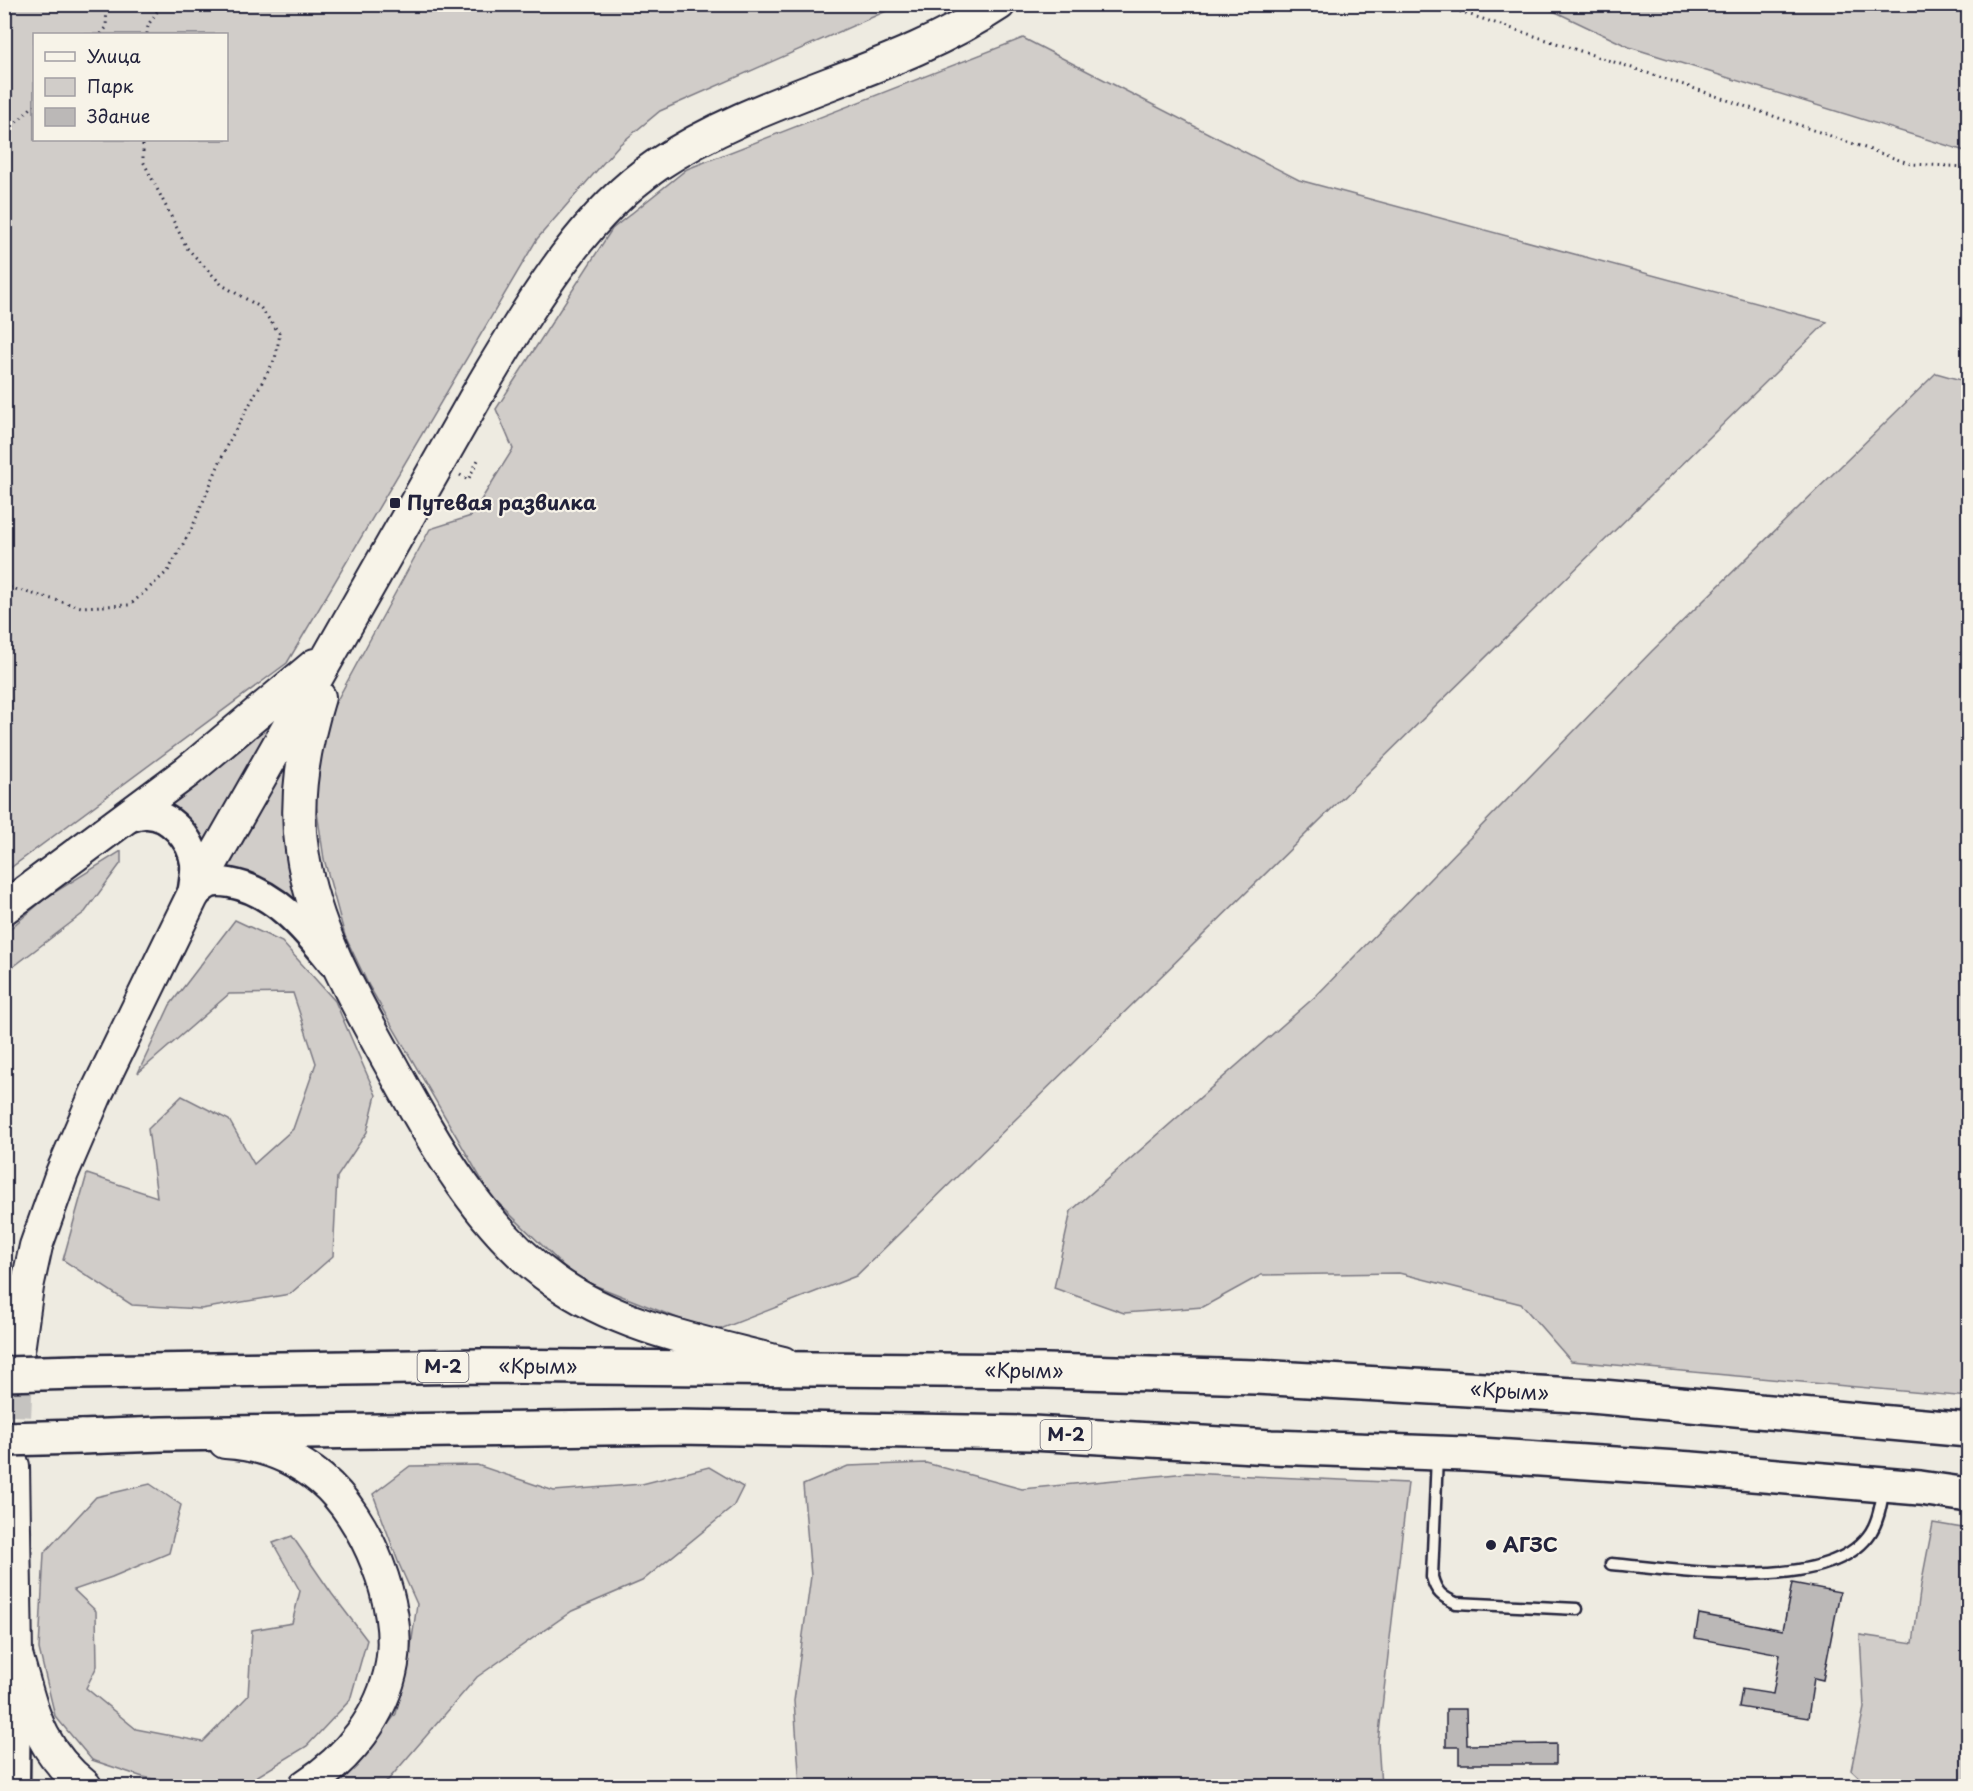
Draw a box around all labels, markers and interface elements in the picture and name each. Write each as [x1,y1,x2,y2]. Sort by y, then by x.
legend [33,33,228,141]
text: Улица [87,42,141,69]
text: Парк [87,72,134,99]
text: Здание [87,102,150,129]
place label: Путевая развилка [407,487,597,517]
marker: Путевая развилка [388,496,402,510]
street label: «Крым» [498,1350,578,1381]
road number: М-2 [418,1352,468,1382]
street label: «Крым» [984,1354,1064,1385]
street label: «Крым» [1469,1373,1550,1408]
road number: М-2 [1040,1420,1092,1450]
place label: АГЗС [1503,1529,1558,1559]
marker: АГЗС [1484,1538,1498,1552]

